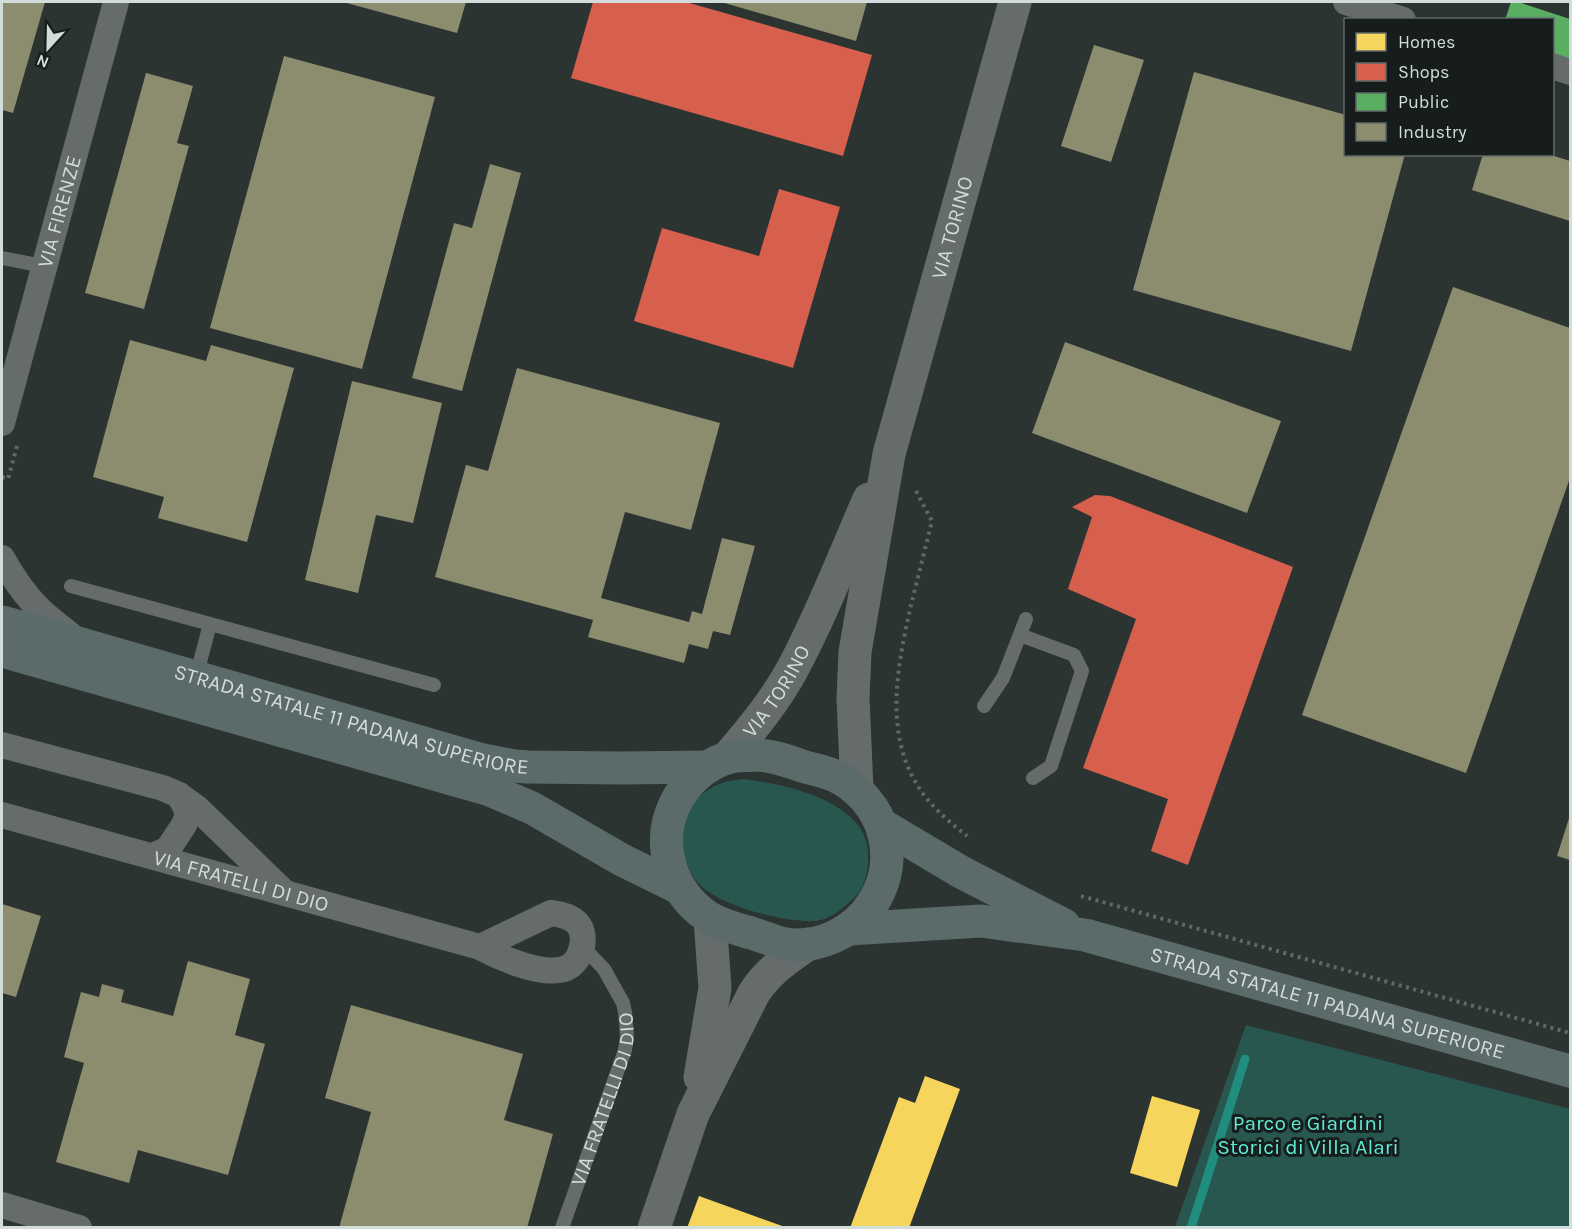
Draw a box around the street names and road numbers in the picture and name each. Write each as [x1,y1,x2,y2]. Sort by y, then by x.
street label: VIA FIRENZE [33,153,86,270]
street label: VIA TORINO [926,174,978,282]
street label: VIA TORINO [738,641,815,742]
street label: STRADA STATALE 11 PADANA SUPERIORE [171,659,530,779]
street label: VIA FRATELLI DI DIO [151,845,331,917]
street label: STRADA STATALE 11 PADANA SUPERIORE [1147,942,1507,1064]
street label: VIA FRATELLI DI DIO [566,1012,639,1189]

